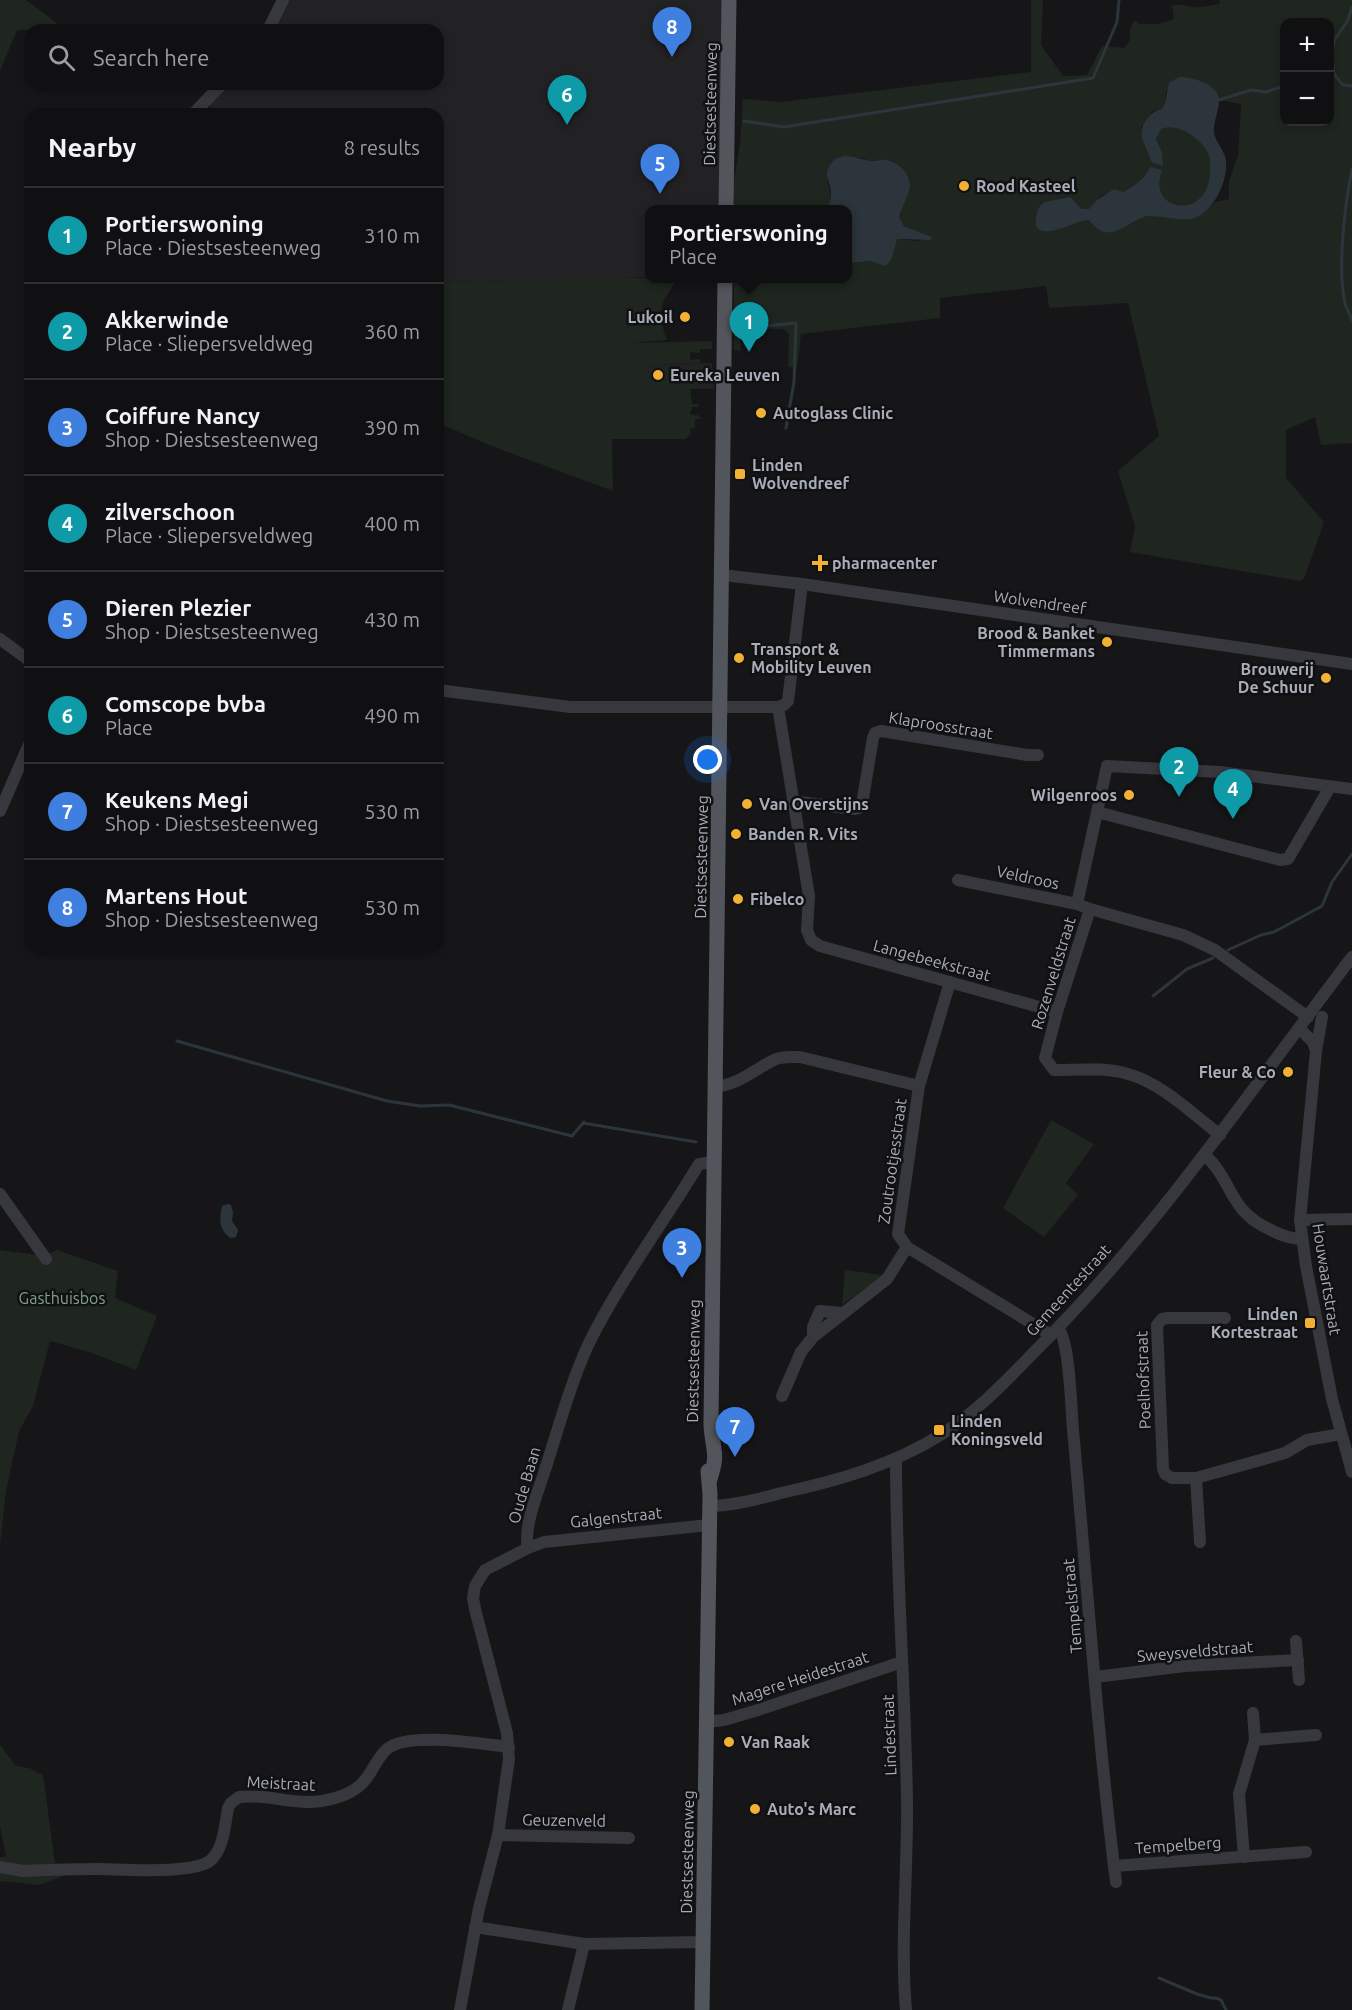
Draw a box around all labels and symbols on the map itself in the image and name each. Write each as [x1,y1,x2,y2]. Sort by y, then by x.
pin: 8 [652,8,692,57]
street label: Diestsesteenweg [700,42,720,166]
pin: 6 [548,76,586,125]
pin: 5 [640,144,680,194]
place label: Rood Kasteel [976,177,1076,195]
marker: Rood Kasteel [957,179,971,193]
pin: 1 [730,302,768,352]
place label: Lukoil [627,308,673,326]
marker: Lukoil [678,310,692,324]
place label: Eureka Leuven [670,366,780,384]
marker: Eureka Leuven [651,368,665,382]
place label: Autoglass Clinic [773,404,893,422]
marker: Autoglass Clinic [754,406,768,420]
place label: Linden Wolvendreef [752,456,849,492]
marker: Linden Wolvendreef [733,467,747,481]
place label: pharmacenter [832,554,938,572]
marker: pharmacenter [813,556,827,570]
street label: Wolvendreef [993,587,1088,618]
place label: Brood & Banket Timmermans [977,624,1095,660]
marker: Brood & Banket Timmermans [1100,635,1114,649]
place label: Transport & Mobility Leuven [751,640,872,676]
marker: Transport & Mobility Leuven [732,651,746,665]
place label: Brouwerij De Schuur [1238,660,1314,696]
marker: Brouwerij De Schuur [1319,671,1333,685]
street label: Klaproosstraat [888,708,995,742]
your location [693,745,722,774]
pin: 2 [1160,748,1198,797]
pin: 4 [1214,770,1252,819]
place label: Wilgenroos [1031,786,1117,804]
marker: Wilgenroos [1122,788,1136,802]
street label: Diestsesteenweg [691,795,711,919]
place label: Van Overstijns [759,795,869,813]
marker: Van Overstijns [740,797,754,811]
place label: Banden R. Vits [748,825,858,843]
marker: Banden R. Vits [729,827,743,841]
street label: Veldroos [995,862,1061,892]
place label: Fibelco [750,890,804,908]
marker: Fibelco [731,892,745,906]
street label: Rozenveldstraat [1027,914,1079,1031]
street label: Langebeekstraat [871,936,993,984]
place label: Fleur & Co [1199,1063,1276,1081]
marker: Fleur & Co [1281,1065,1295,1079]
street label: Zoutrootjesstraat [874,1096,910,1225]
street label: Houwaartstraat [1309,1222,1345,1337]
pin: 3 [662,1228,702,1278]
street label: Gemeentestraat [1022,1240,1114,1340]
park label: Gasthuisbos [19,1289,105,1307]
street label: Diestsesteenweg [683,1299,703,1423]
place label: Linden Kortestraat [1211,1305,1298,1341]
marker: Linden Kortestraat [1303,1316,1317,1330]
street label: Poelhofstraat [1132,1330,1154,1429]
pin: 7 [716,1408,754,1457]
place label: Linden Koningsveld [951,1412,1043,1448]
marker: Linden Koningsveld [932,1423,946,1437]
street label: Oude Baan [504,1444,544,1526]
street label: Galgenstraat [569,1503,663,1531]
street label: Tempelstraat [1059,1557,1085,1654]
street label: Sweysveldstraat [1136,1637,1254,1665]
street label: Magere Heidestraat [729,1647,871,1709]
street label: Lindestraat [879,1693,899,1776]
place label: Van Raak [741,1733,810,1751]
marker: Van Raak [722,1735,736,1749]
street label: Meistraat [246,1772,316,1794]
street label: Diestsesteenweg [677,1790,697,1914]
place label: Auto's Marc [767,1800,856,1818]
marker: Auto's Marc [748,1802,762,1816]
street label: Geuzenveld [522,1810,606,1830]
street label: Tempelberg [1134,1833,1222,1857]

